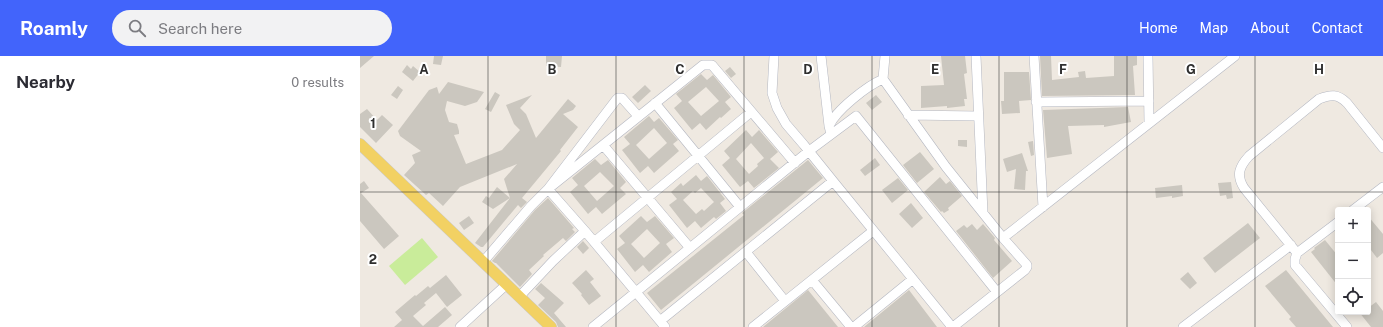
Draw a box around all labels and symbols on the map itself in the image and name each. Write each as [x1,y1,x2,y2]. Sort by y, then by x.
text: A [419,62,429,77]
text: B [548,62,557,77]
text: C [675,62,685,77]
text: D [803,62,813,77]
text: E [931,62,939,77]
text: F [1059,62,1067,77]
text: G [1186,62,1196,77]
text: H [1314,62,1324,77]
text: 1 [370,116,376,131]
text: 2 [369,252,377,267]

